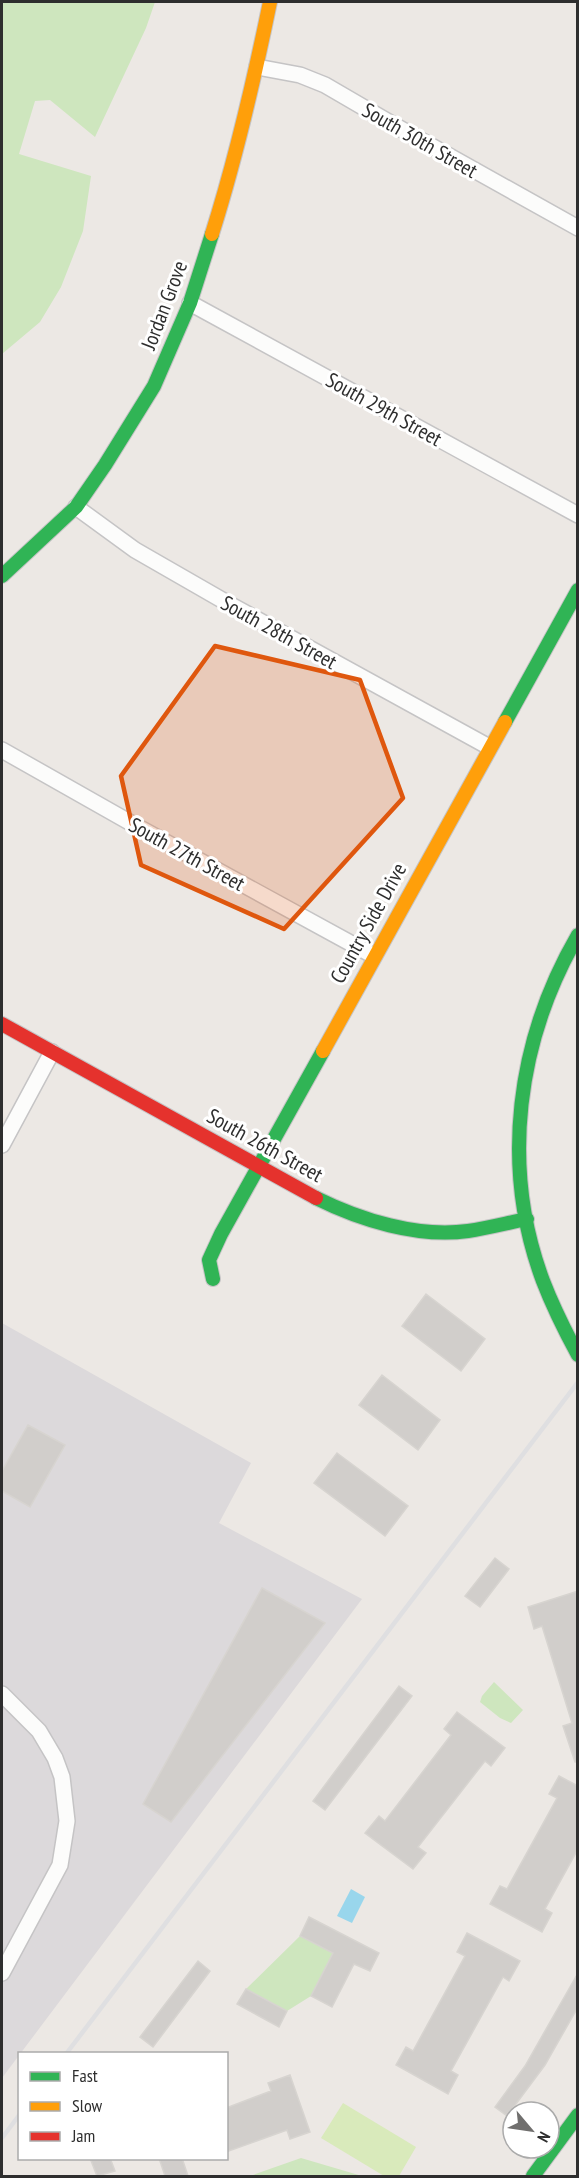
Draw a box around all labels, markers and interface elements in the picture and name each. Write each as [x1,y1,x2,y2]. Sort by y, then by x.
street label: South 30th Street [358,96,483,184]
street label: Jordan Grove [134,257,193,354]
street label: South 29th Street [321,366,447,452]
street label: South 28th Street [216,589,342,675]
street label: South 27th Street [124,811,250,897]
street label: Country Side Drive [324,858,412,988]
street label: South 26th Street [202,1102,328,1188]
legend [18,2052,228,2160]
text: Fast [72,2064,98,2087]
text: Slow [72,2094,103,2117]
north arrow [501,2100,561,2160]
text: Jam [71,2124,95,2147]
text: N [533,2129,555,2146]

